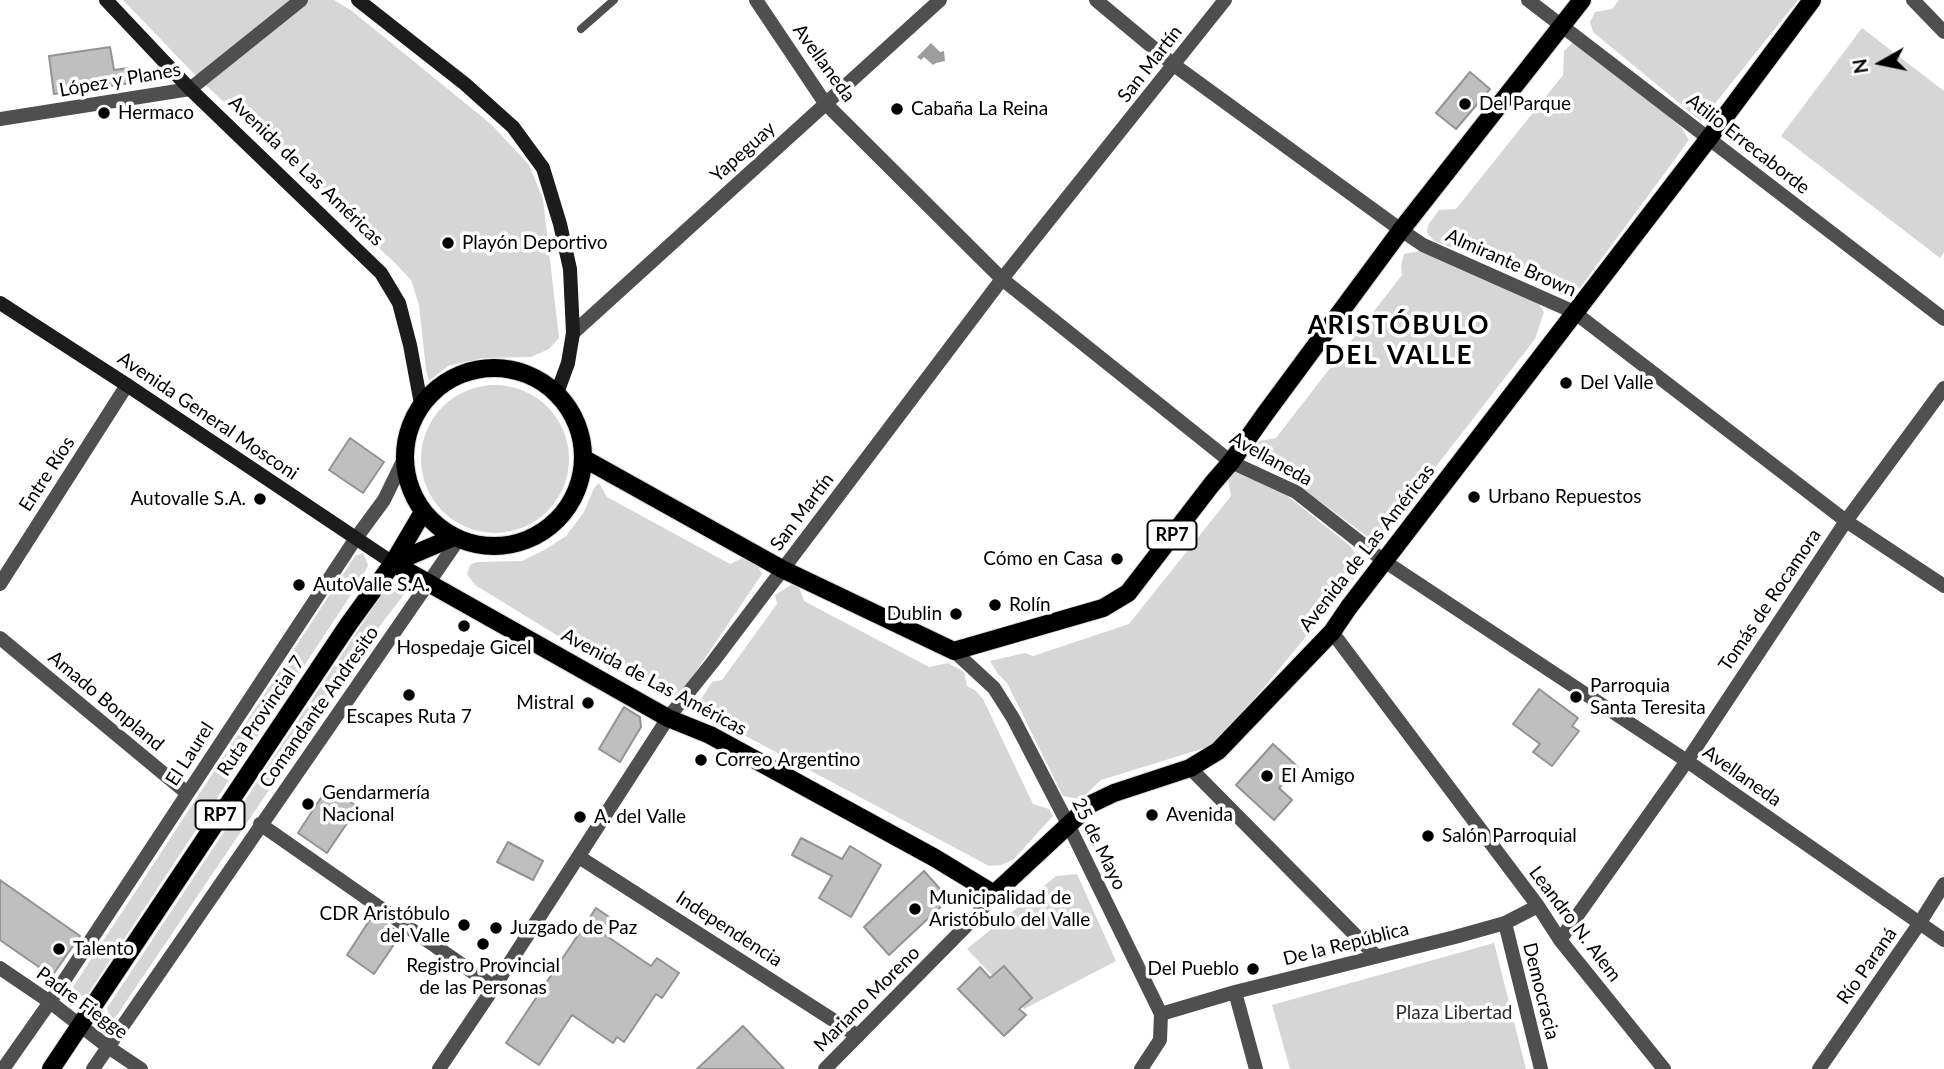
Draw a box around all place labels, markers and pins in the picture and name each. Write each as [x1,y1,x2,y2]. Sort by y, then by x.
place label: Del Parque [1479,93,1571,115]
marker: Del Parque [1457,96,1473,112]
place label: Cabaña La Reina [911,98,1048,120]
marker: Cabaña La Reina [889,101,905,117]
place label: Hermaco [118,102,194,124]
marker: Hermaco [96,105,112,121]
place label: Playón Deportivo [462,232,608,254]
marker: Playón Deportivo [440,235,456,251]
place label: Del Valle [1580,372,1654,394]
marker: Del Valle [1558,375,1574,391]
place label: Urbano Repuestos [1488,486,1642,508]
place label: Autovalle S.A. [130,488,246,510]
marker: Urbano Repuestos [1466,489,1482,505]
marker: Autovalle S.A. [252,491,268,507]
place label: Cómo en Casa [983,548,1103,570]
marker: Cómo en Casa [1109,551,1125,567]
place label: AutoValle S.A. [313,574,429,596]
marker: AutoValle S.A. [291,577,307,593]
place label: Rolín [1009,594,1051,616]
marker: Rolín [987,597,1003,613]
place label: Dublin [887,603,942,625]
marker: Dublin [948,606,964,622]
marker: Hospedaje Gicel [456,618,472,634]
place label: Hospedaje Gicel [396,637,532,659]
place label: Parroquia Santa Teresita [1590,675,1706,719]
marker: Escapes Ruta 7 [401,687,417,703]
marker: Parroquia Santa Teresita [1568,689,1584,705]
place label: Mistral [516,692,574,714]
marker: Mistral [580,695,596,711]
place label: Escapes Ruta 7 [346,706,472,728]
place label: Correo Argentino [715,749,860,771]
marker: Correo Argentino [693,752,709,768]
place label: El Amigo [1281,765,1355,787]
marker: El Amigo [1259,768,1275,784]
place label: Gendarmería Nacional [322,782,430,826]
marker: Gendarmería Nacional [300,796,316,812]
place label: Avenida [1166,804,1233,826]
place label: A. del Valle [594,806,686,828]
marker: Avenida [1144,807,1160,823]
marker: A. del Valle [572,809,588,825]
place label: Salón Parroquial [1442,825,1577,847]
marker: Salón Parroquial [1420,828,1436,844]
place label: Municipalidad de Aristóbulo del Valle [929,887,1090,931]
marker: Municipalidad de Aristóbulo del Valle [907,901,923,917]
place label: CDR Aristóbulo del Valle [320,903,450,947]
marker: CDR Aristóbulo del Valle [456,917,472,933]
place label: Juzgado de Paz [510,917,637,939]
marker: Juzgado de Paz [488,920,504,936]
marker: Registro Provincial de las Personas [475,936,491,952]
place label: Talento [73,938,134,960]
marker: Talento [51,941,67,957]
place label: Registro Provincial de las Personas [406,955,560,999]
place label: Del Pueblo [1147,958,1239,980]
marker: Del Pueblo [1245,961,1261,977]

